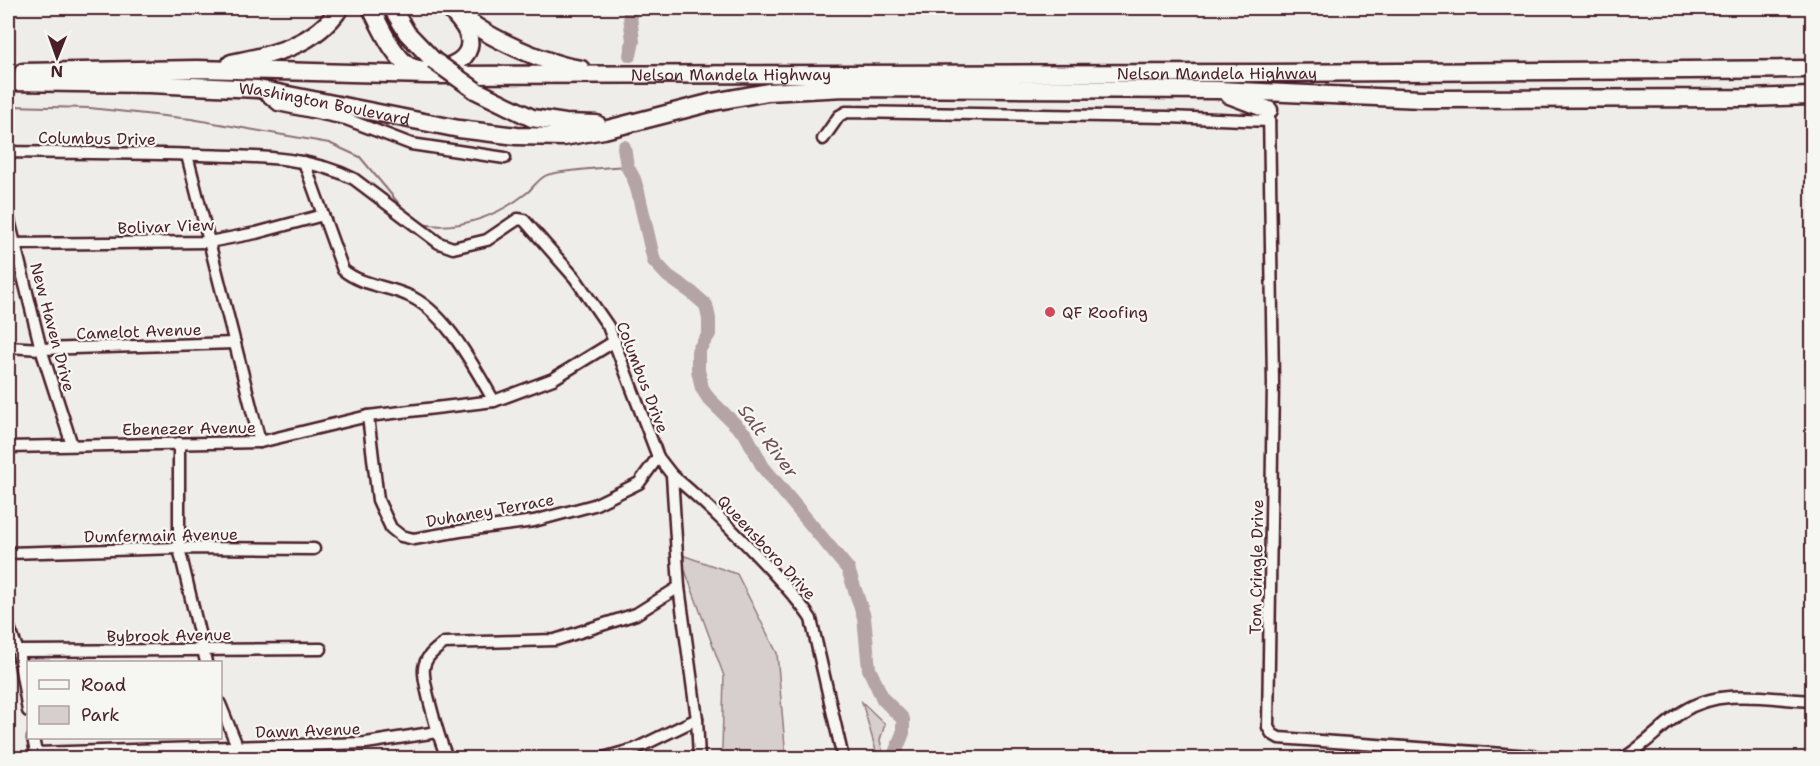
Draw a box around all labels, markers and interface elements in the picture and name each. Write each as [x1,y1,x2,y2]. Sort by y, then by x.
north arrow [27,27,87,87]
text: N [50,61,63,82]
street label: Nelson Mandela Highway [1117,63,1317,84]
street label: Nelson Mandela Highway [631,64,831,86]
street label: Washington Boulevard [238,78,412,130]
street label: Columbus Drive [38,127,156,150]
street label: Bolivar View [117,214,215,239]
street label: New Haven Drive [25,260,80,394]
place label: QF Roofing [1062,302,1148,323]
marker: QF Roofing [1043,305,1057,319]
street label: Columbus Drive [612,318,673,436]
street label: Camelot Avenue [76,319,202,344]
water label: Salt River [732,399,804,483]
street label: Ebenezer Avenue [122,417,256,440]
street label: Duhaney Terrace [424,489,556,532]
street label: Queensboro Drive [713,490,821,604]
street label: Tom Cringle Drive [1245,499,1268,635]
street label: Dumfermain Avenue [84,524,238,547]
street label: Bybrook Avenue [106,624,232,647]
legend [27,661,222,739]
text: Road [81,673,126,697]
text: Park [81,703,120,727]
street label: Dawn Avenue [255,718,361,743]

